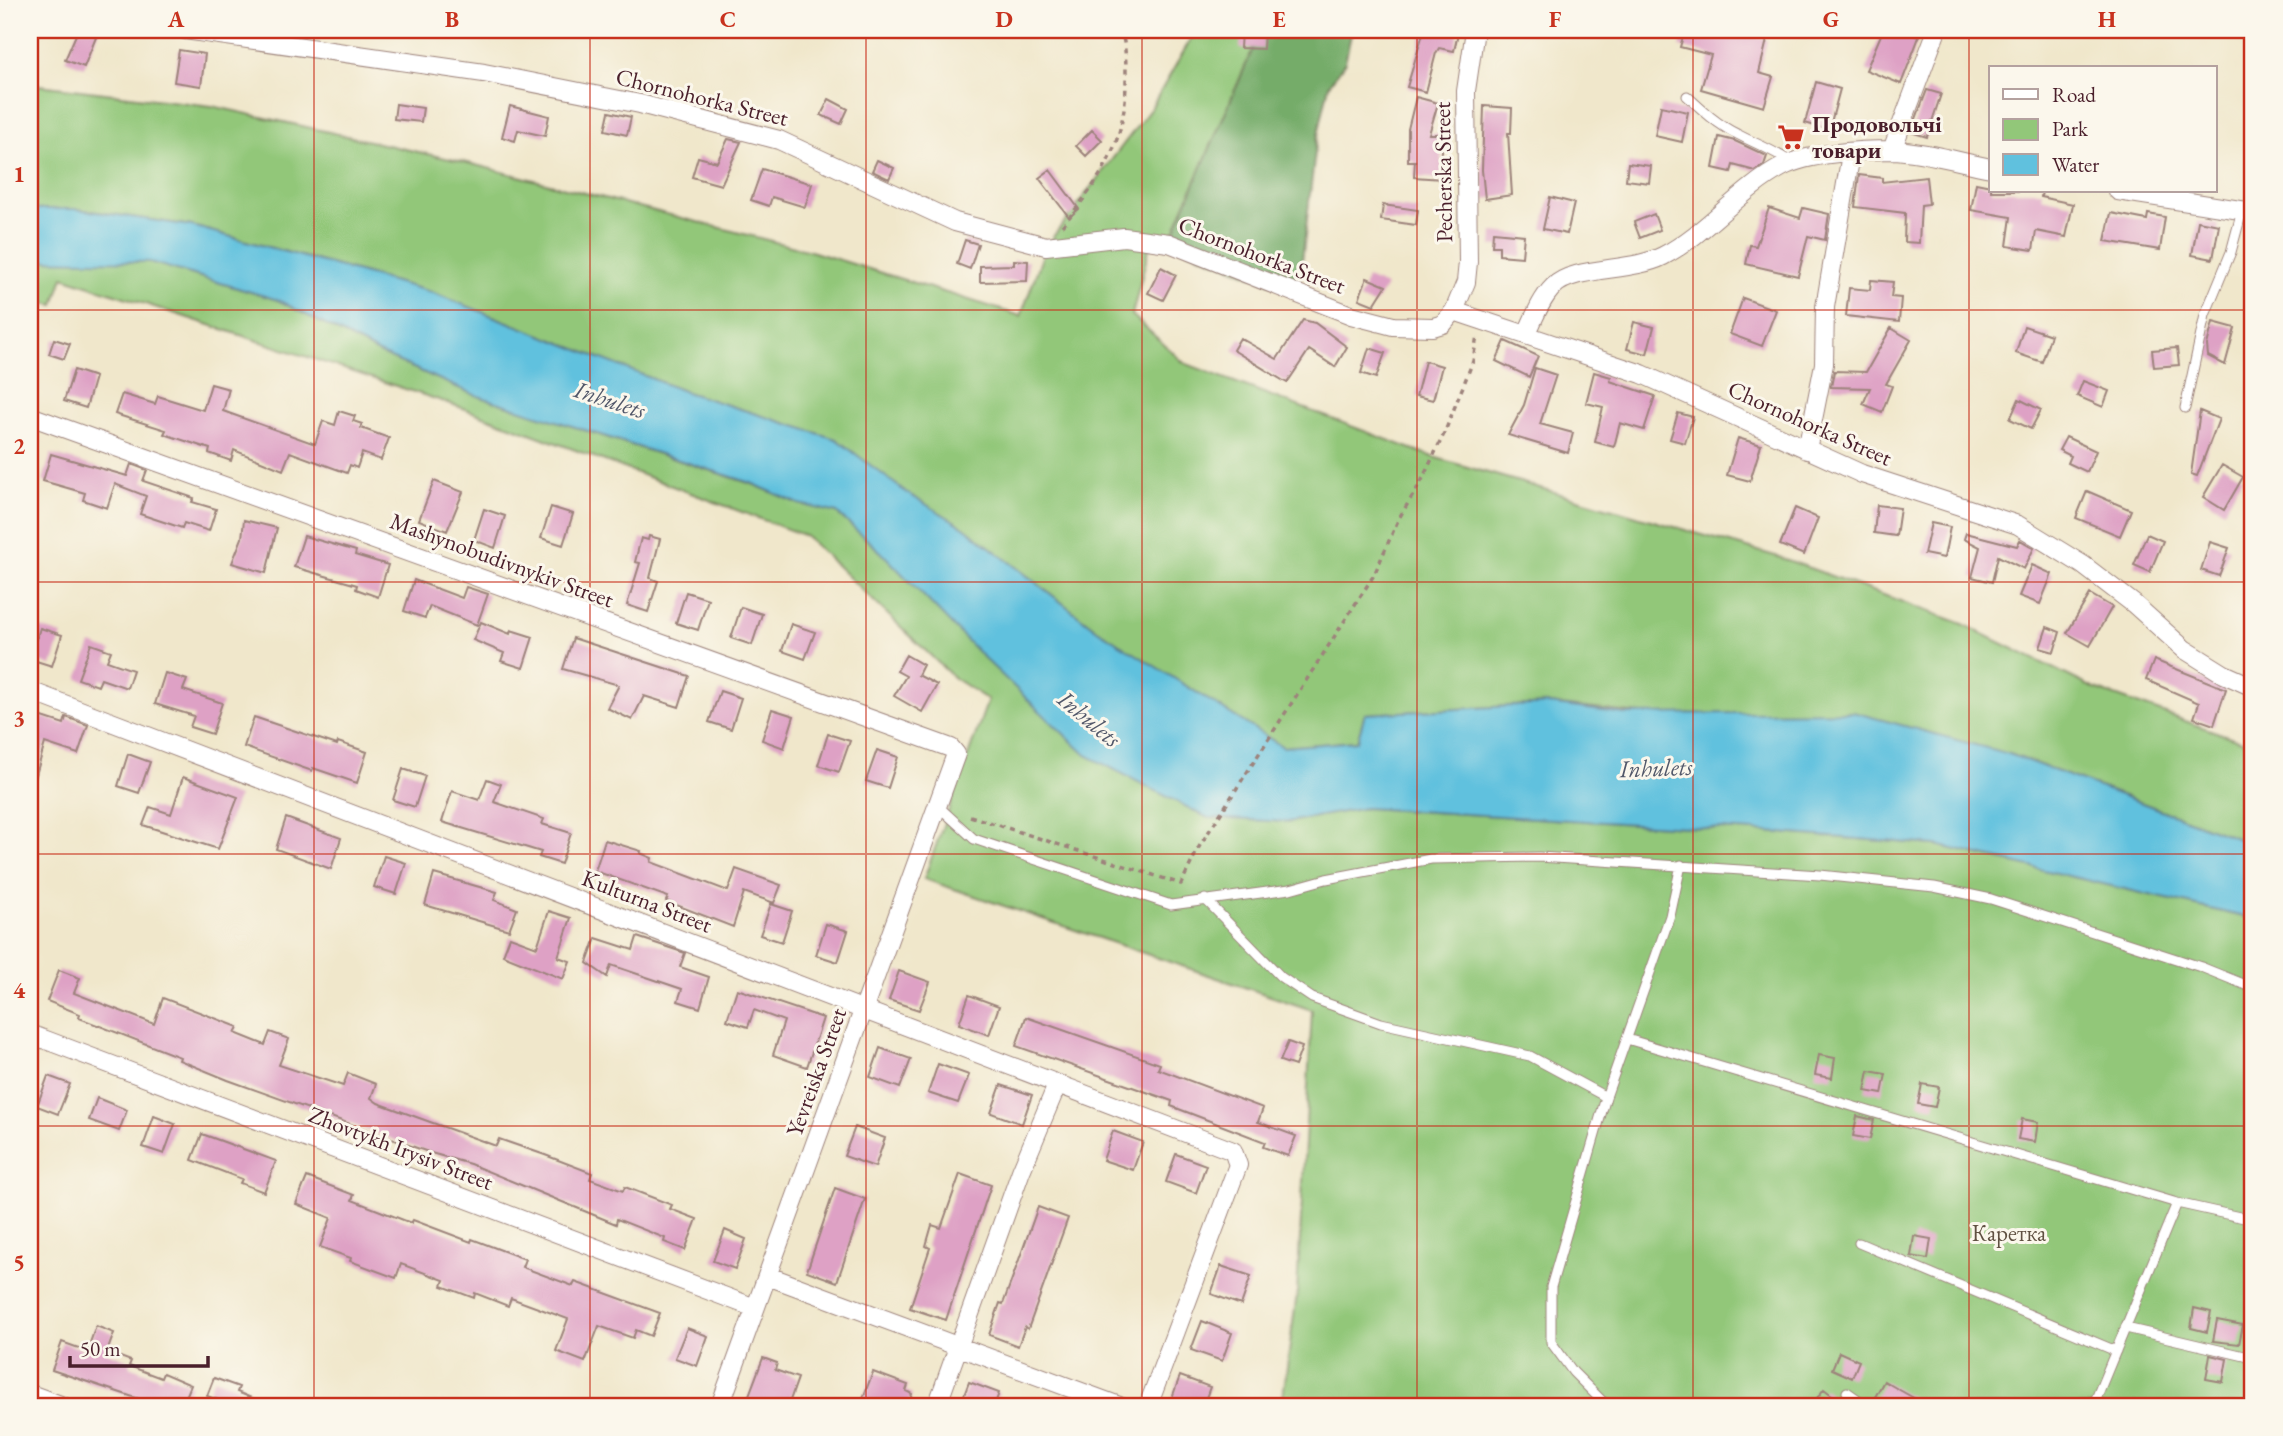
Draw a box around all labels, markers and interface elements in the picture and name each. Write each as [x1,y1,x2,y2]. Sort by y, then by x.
text: A [167,4,185,34]
text: B [445,4,459,34]
text: C [720,4,736,34]
text: D [995,4,1013,34]
text: E [1272,4,1286,34]
text: F [1549,4,1562,34]
text: G [1823,4,1839,34]
text: H [2098,4,2116,34]
street label: Chornohorka Street [613,61,792,133]
legend [1989,66,2216,192]
text: Road [2052,81,2096,108]
street label: Pecherska Street [1427,101,1459,243]
place label: Продовольчі товари [1812,109,1942,165]
text: Park [2052,115,2089,142]
supermarket icon: Продовольчі товари [1776,122,1806,152]
text: Water [2052,151,2099,178]
text: 1 [13,159,25,189]
street label: Chornohorka Street [1174,209,1350,301]
water label: Inhulets [570,373,650,426]
street label: Chornohorka Street [1723,373,1897,473]
text: 2 [13,431,25,461]
street label: Mashynobudivnykiv Street [386,506,619,615]
water label: Inhulets [1051,683,1127,754]
text: 3 [13,703,25,733]
water label: Inhulets [1618,751,1693,784]
street label: Kulturna Street [578,862,717,940]
text: 4 [13,975,26,1005]
street label: Yevreiska Street [779,1003,853,1140]
street label: Zhovtykh Irysiv Street [305,1099,498,1197]
park label: Каретка [1972,1218,2047,1248]
text: 5 [13,1247,25,1277]
scale bar [70,1324,208,1368]
text: 50 m [80,1335,121,1362]

